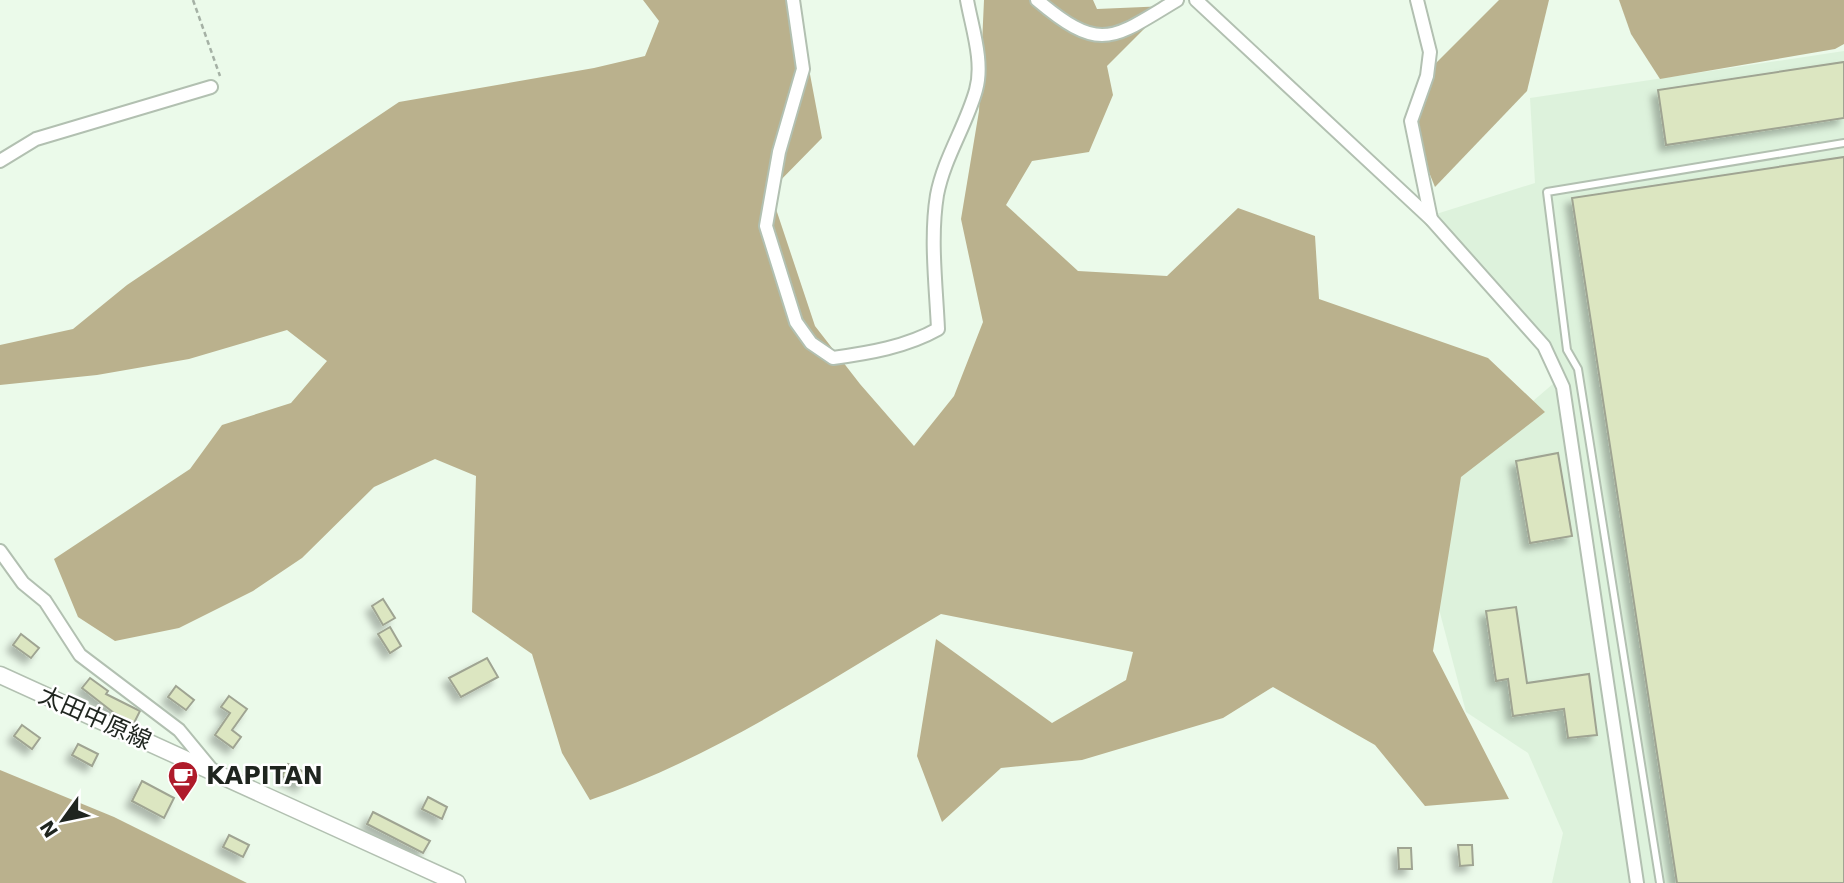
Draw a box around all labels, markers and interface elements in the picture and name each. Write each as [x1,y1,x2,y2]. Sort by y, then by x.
street label: 太田中原線 [34,681,156,755]
cafe icon: KAPITAN [166,759,200,803]
place label: KAPITAN [206,762,323,790]
north arrow [28,785,98,855]
text: N [35,817,62,842]

